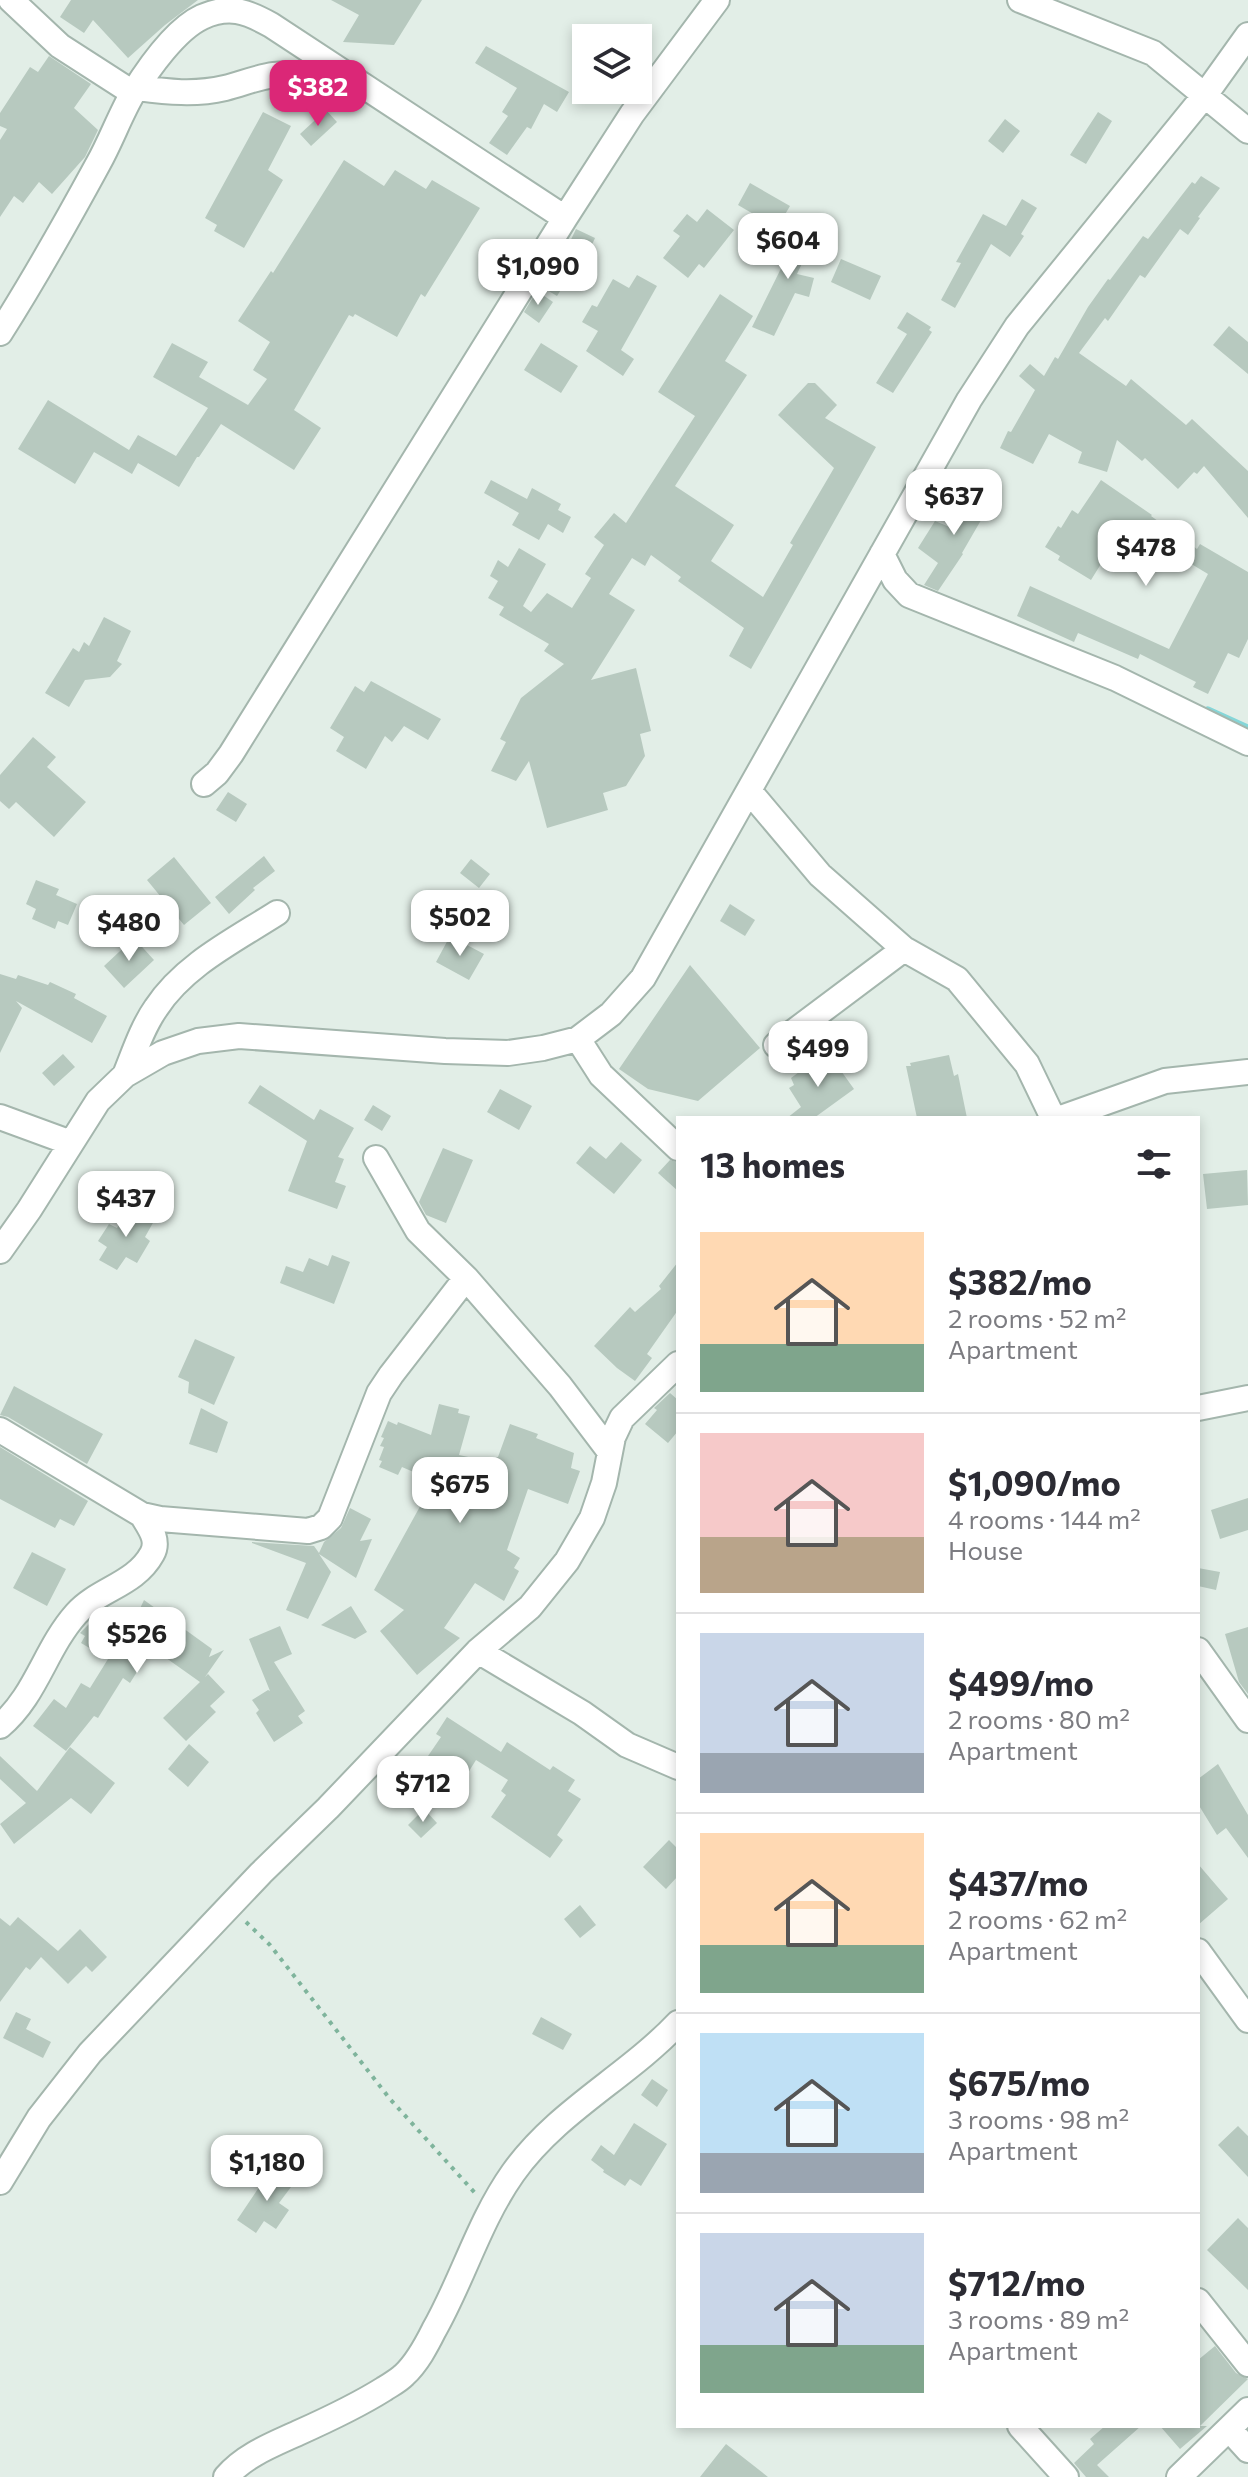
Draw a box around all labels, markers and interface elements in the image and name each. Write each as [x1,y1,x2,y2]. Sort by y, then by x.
map controls [572,24,652,104]
button: layers [572,24,652,104]
pin: $382 [271,60,365,128]
text: $382 [288,70,348,101]
pin: $604 [741,213,835,281]
text: $604 [756,223,820,254]
pin: $1,090 [473,239,603,307]
text: $1,090 [496,249,580,280]
pin: $637 [907,469,1001,537]
text: $637 [924,479,984,510]
pin: $478 [1099,520,1193,588]
text: $478 [1116,530,1176,561]
pin: $502 [413,890,507,958]
pin: $480 [82,895,176,963]
text: $502 [429,900,491,931]
text: $480 [97,905,161,936]
pin: $499 [771,1021,865,1089]
text: $499 [787,1031,849,1062]
icon: filters [1132,1142,1176,1186]
text: 13 homes [700,1143,845,1185]
pin: $437 [79,1171,173,1239]
text: $437 [96,1181,156,1212]
text: $382/mo [948,1260,1092,1302]
icon: home [764,1264,860,1360]
text: 2 rooms · 52 m² [948,1302,1126,1333]
text: Apartment [948,1333,1078,1364]
pin: $675 [413,1457,507,1525]
text: $1,090/mo [948,1461,1121,1503]
icon: home [764,1465,860,1561]
text: $675 [430,1467,490,1498]
text: 4 rooms · 144 m² [948,1503,1141,1534]
text: House [948,1534,1023,1565]
pin: $526 [90,1607,184,1675]
text: $526 [107,1617,167,1648]
text: $499/mo [948,1661,1094,1703]
icon: home [764,1665,860,1761]
text: 2 rooms · 80 m² [948,1703,1130,1734]
text: Apartment [948,1734,1078,1765]
pin: $712 [376,1756,470,1824]
text: $712 [395,1766,451,1797]
text: $437/mo [948,1861,1088,1903]
icon: home [764,1865,860,1961]
text: 2 rooms · 62 m² [948,1903,1127,1934]
text: Apartment [948,1934,1078,1965]
text: $675/mo [948,2061,1090,2103]
icon: home [764,2065,860,2161]
text: 3 rooms · 98 m² [948,2103,1129,2134]
text: Apartment [948,2134,1078,2165]
pin: $1,180 [202,2135,332,2203]
text: $1,180 [229,2145,305,2176]
text: $712/mo [948,2261,1085,2303]
icon: home [764,2265,860,2361]
text: 3 rooms · 89 m² [948,2303,1129,2334]
text: Apartment [948,2334,1078,2365]

